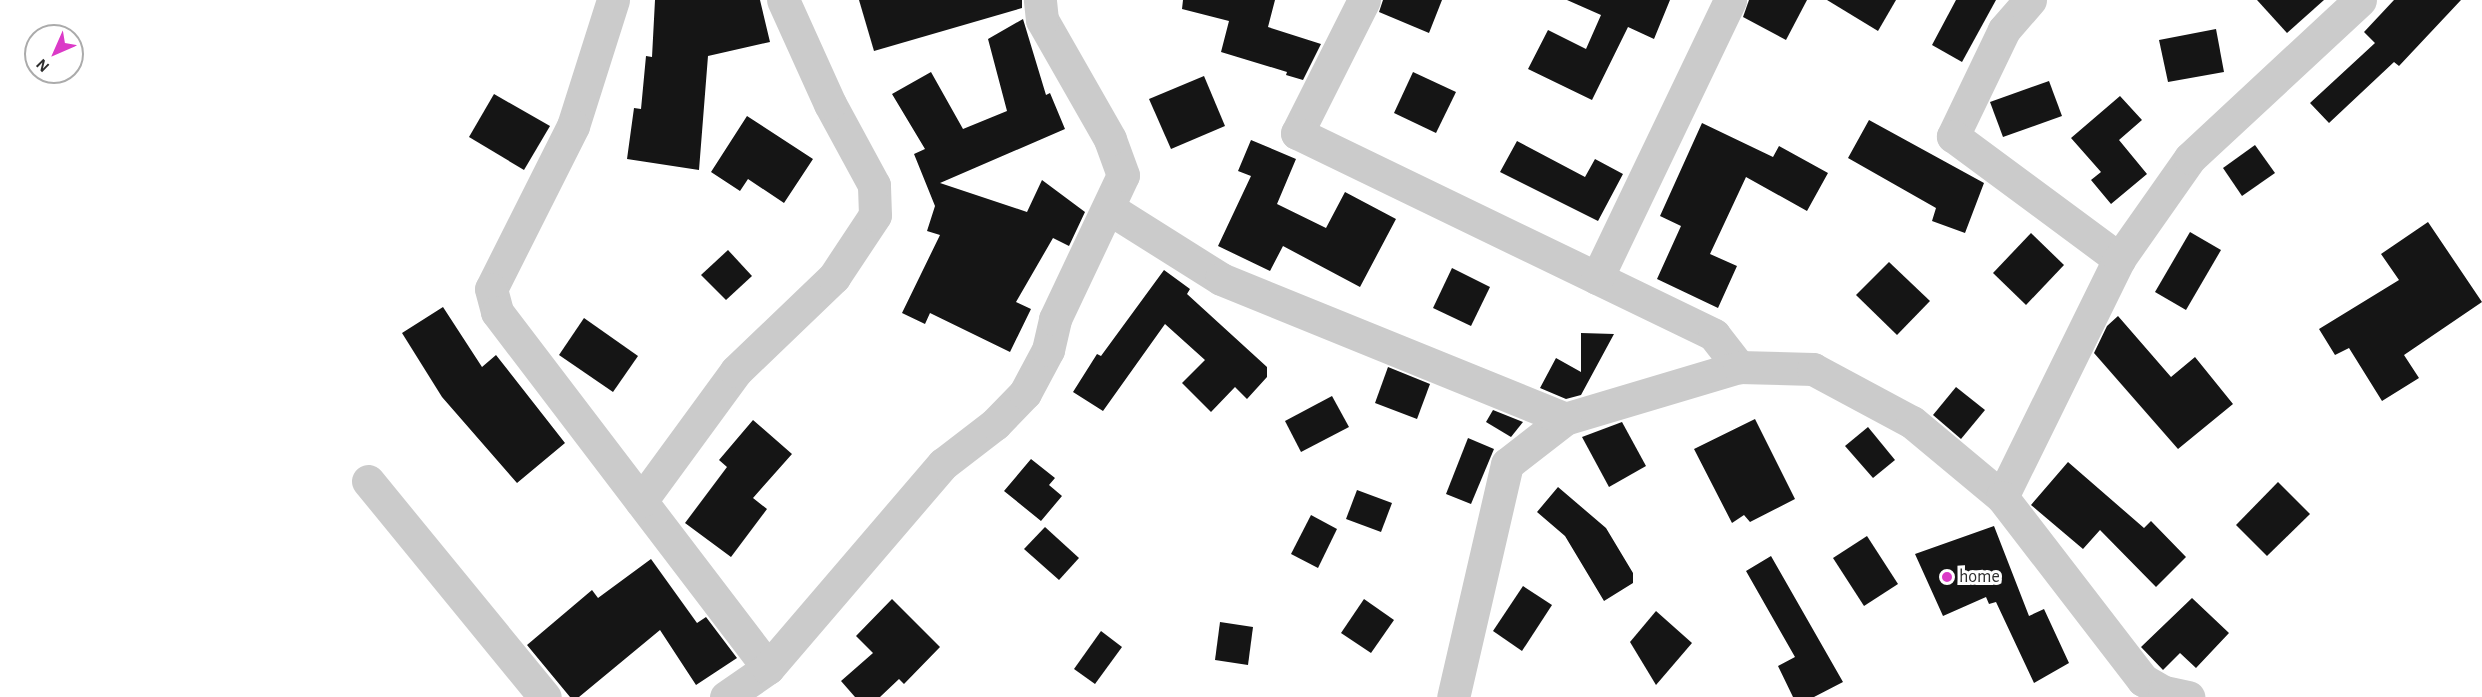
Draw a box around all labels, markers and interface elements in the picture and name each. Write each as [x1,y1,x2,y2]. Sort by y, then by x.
north arrow [24,24,84,84]
text: N [33,56,52,75]
place label: home [1959,566,2000,588]
marker: home [1940,570,1954,584]

